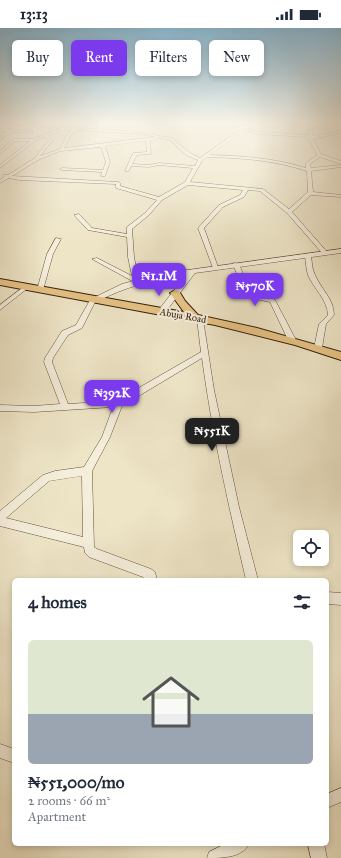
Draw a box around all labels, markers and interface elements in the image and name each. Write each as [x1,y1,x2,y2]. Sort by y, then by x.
text: 13:13 [20,5,48,23]
chip: Buy [12,40,63,76]
chip: Rent [71,40,127,76]
chip: Filters [135,40,201,76]
chip: New [209,40,264,76]
pin: ₦1.1M [131,263,187,297]
text: ₦1.1M [141,268,177,284]
pin: ₦570K [227,273,283,307]
text: ₦570K [235,278,275,294]
street label: Abuja Road [158,306,207,326]
pin: ₦392K [84,380,140,414]
text: ₦392K [93,385,131,401]
pin: ₦551K [184,418,240,452]
text: ₦551K [194,423,230,439]
map controls [293,530,329,566]
button: locate [293,530,329,566]
icon: filters [291,591,313,613]
text: 4 homes [28,592,87,613]
icon: home [135,666,207,738]
text: ₦551,000/mo [28,772,124,793]
text: 2 rooms · 66 m² [28,793,110,809]
text: Apartment [28,809,86,825]

